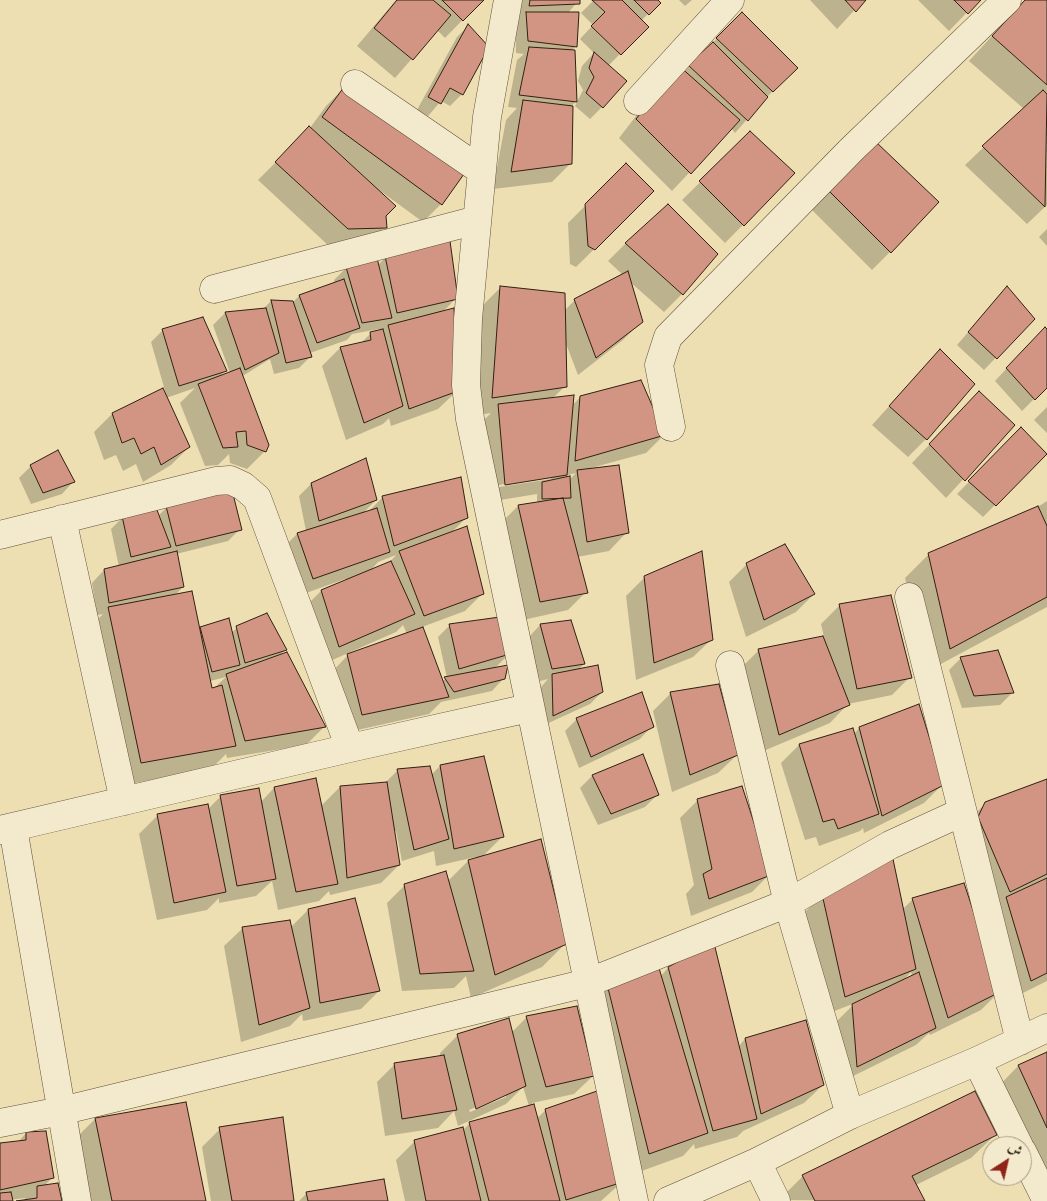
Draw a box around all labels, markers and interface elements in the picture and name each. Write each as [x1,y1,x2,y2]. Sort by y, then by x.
north arrow [982,1136,1032,1186]
text: ش [1005,1138,1026,1160]

